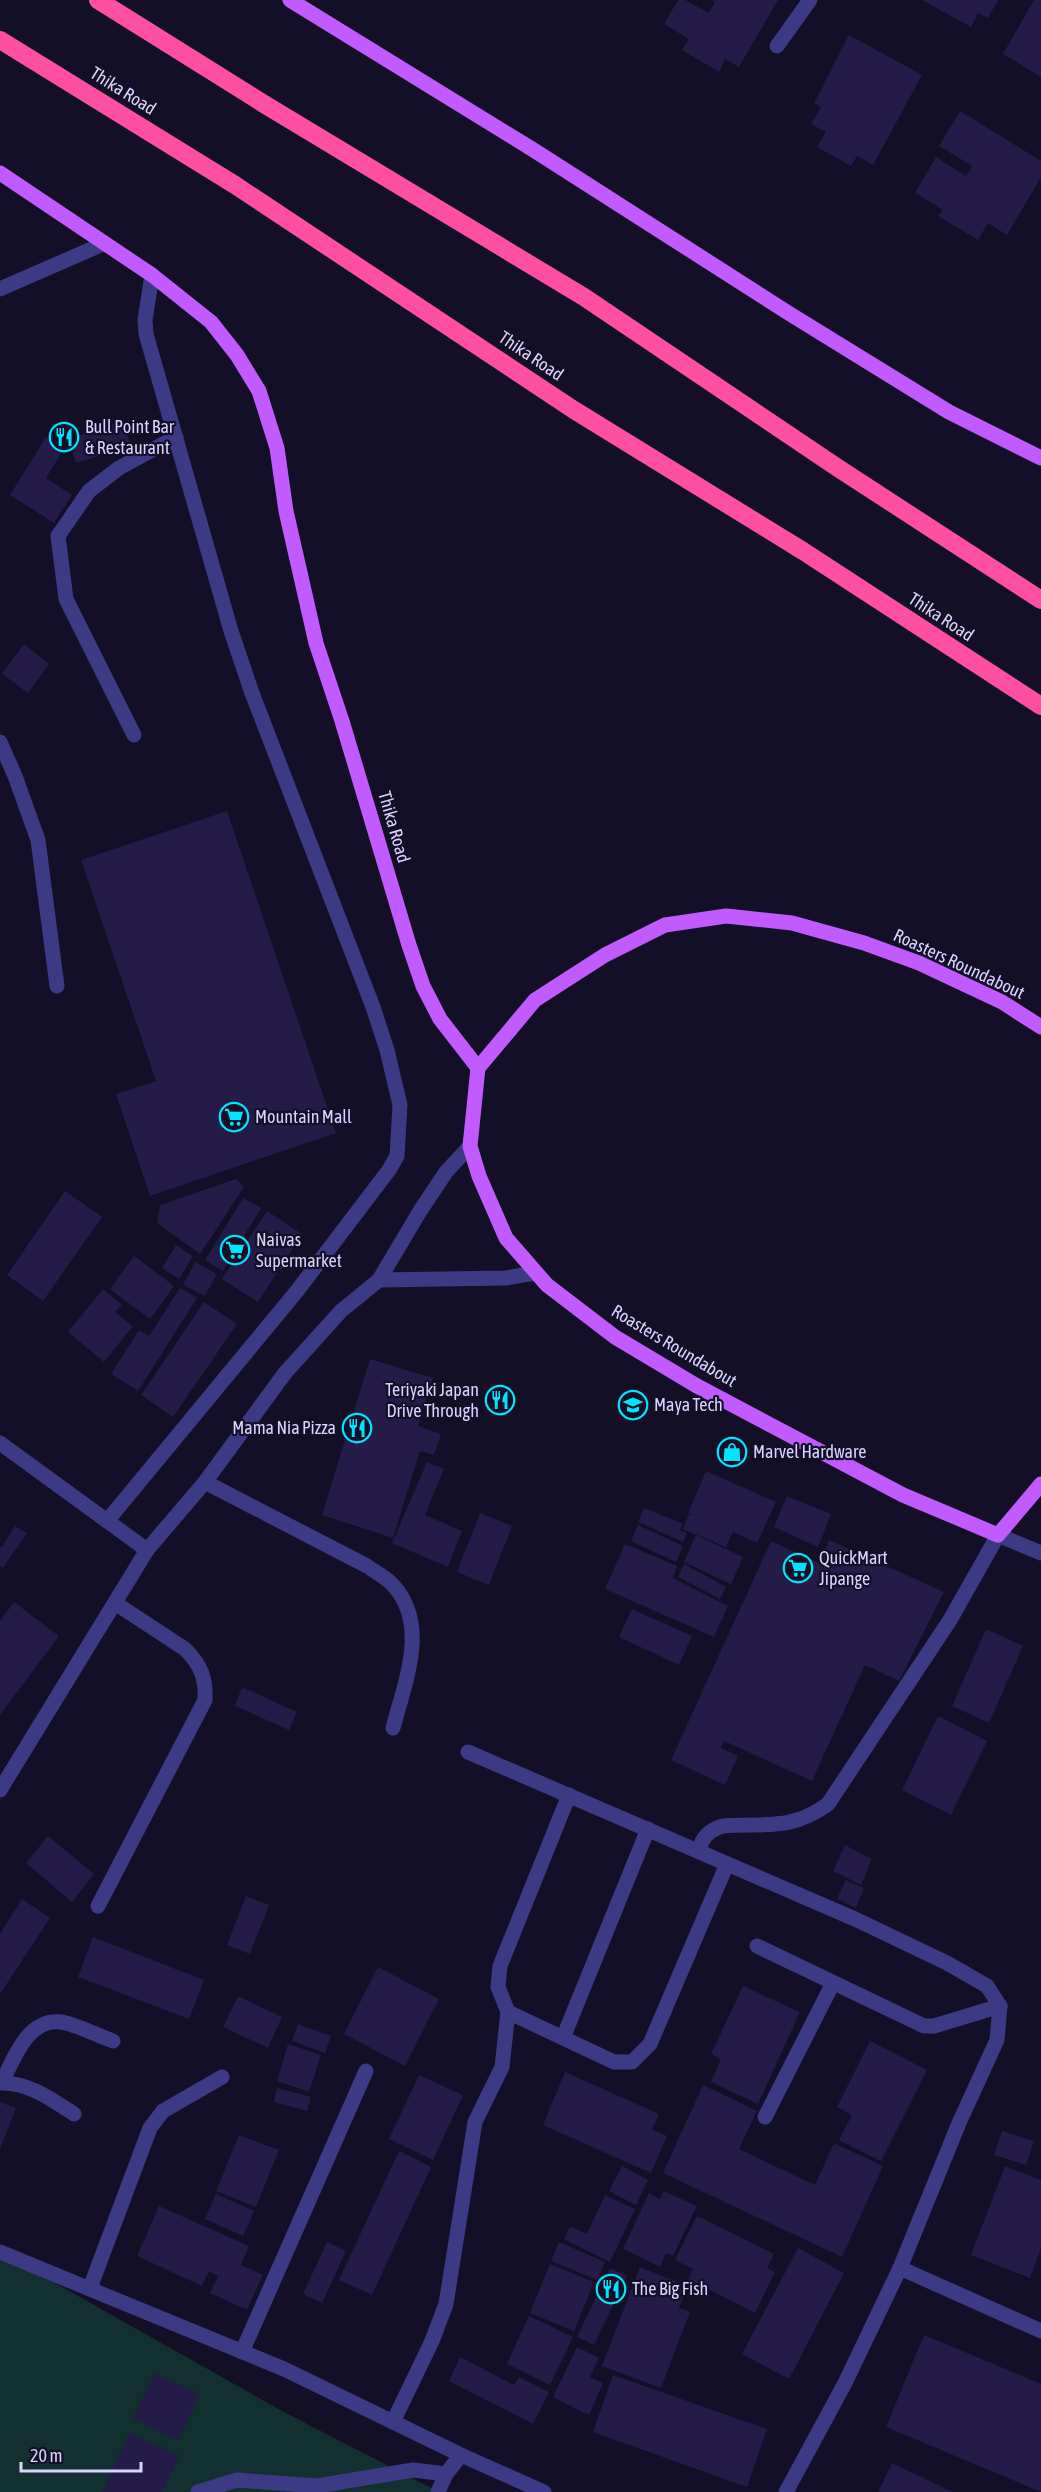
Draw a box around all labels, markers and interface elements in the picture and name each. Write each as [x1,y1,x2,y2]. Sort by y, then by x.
street label: Thika Road [87,62,160,119]
street label: Thika Road [495,326,568,385]
place label: Bull Point Bar & Restaurant [85,416,175,458]
restaurant icon: Bull Point Bar & Restaurant [48,421,80,453]
street label: Thika Road [905,588,978,645]
street label: Thika Road [374,789,415,865]
street label: Roasters Roundabout [890,924,1028,1003]
supermarket icon: Mountain Mall [218,1101,250,1133]
place label: Mountain Mall [255,1106,352,1127]
place label: Naivas Supermarket [256,1229,342,1271]
supermarket icon: Naivas Supermarket [219,1234,251,1266]
street label: Roasters Roundabout [608,1300,741,1391]
place label: Teriyaki Japan Drive Through [385,1379,479,1421]
restaurant icon: Teriyaki Japan Drive Through [484,1384,516,1416]
school or university icon: Maya Tech [617,1389,649,1421]
place label: Maya Tech [654,1394,723,1415]
restaurant icon: Mama Nia Pizza [341,1412,373,1444]
place label: Mama Nia Pizza [232,1417,336,1438]
shop icon: Marvel Hardware [716,1436,748,1468]
place label: Marvel Hardware [753,1441,866,1462]
place label: QuickMart Jipange [819,1547,888,1589]
supermarket icon: QuickMart Jipange [782,1552,814,1584]
restaurant icon: The Big Fish [595,2273,627,2305]
place label: The Big Fish [632,2278,708,2299]
scale bar [21,2435,141,2473]
text: 20 m [30,2445,62,2466]

